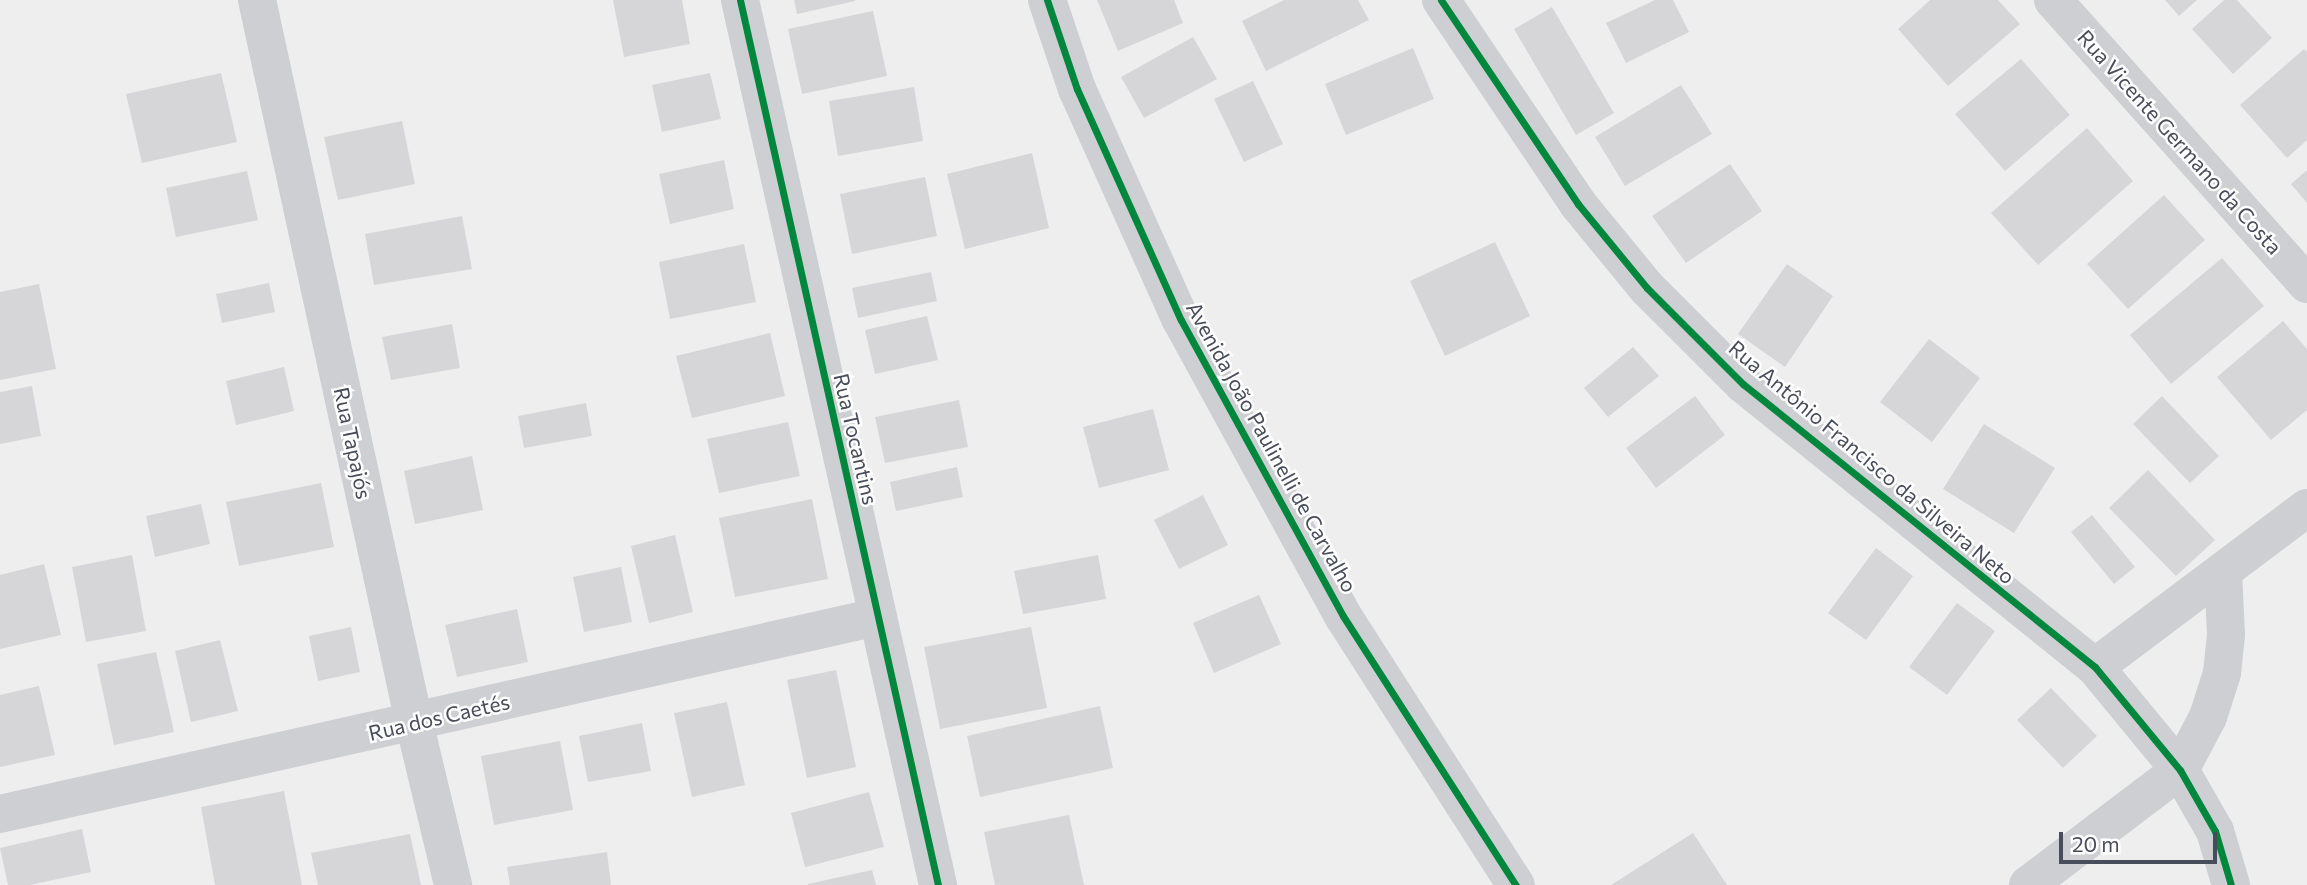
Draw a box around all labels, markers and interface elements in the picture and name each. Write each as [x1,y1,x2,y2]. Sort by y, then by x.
street label: Rua Vicente Germano da Costa [2073,25,2287,259]
street label: Avenida João Paulinelli de Carvalho [1181,297,1363,597]
street label: Rua Antônio Francisco da Silveira Neto [1724,335,2020,589]
street label: Rua Tocantins [829,371,883,507]
street label: Rua Tapajós [329,385,377,501]
street label: Rua dos Caetés [366,689,512,745]
scale bar [2062,818,2220,862]
text: 20 m [2072,831,2120,856]

